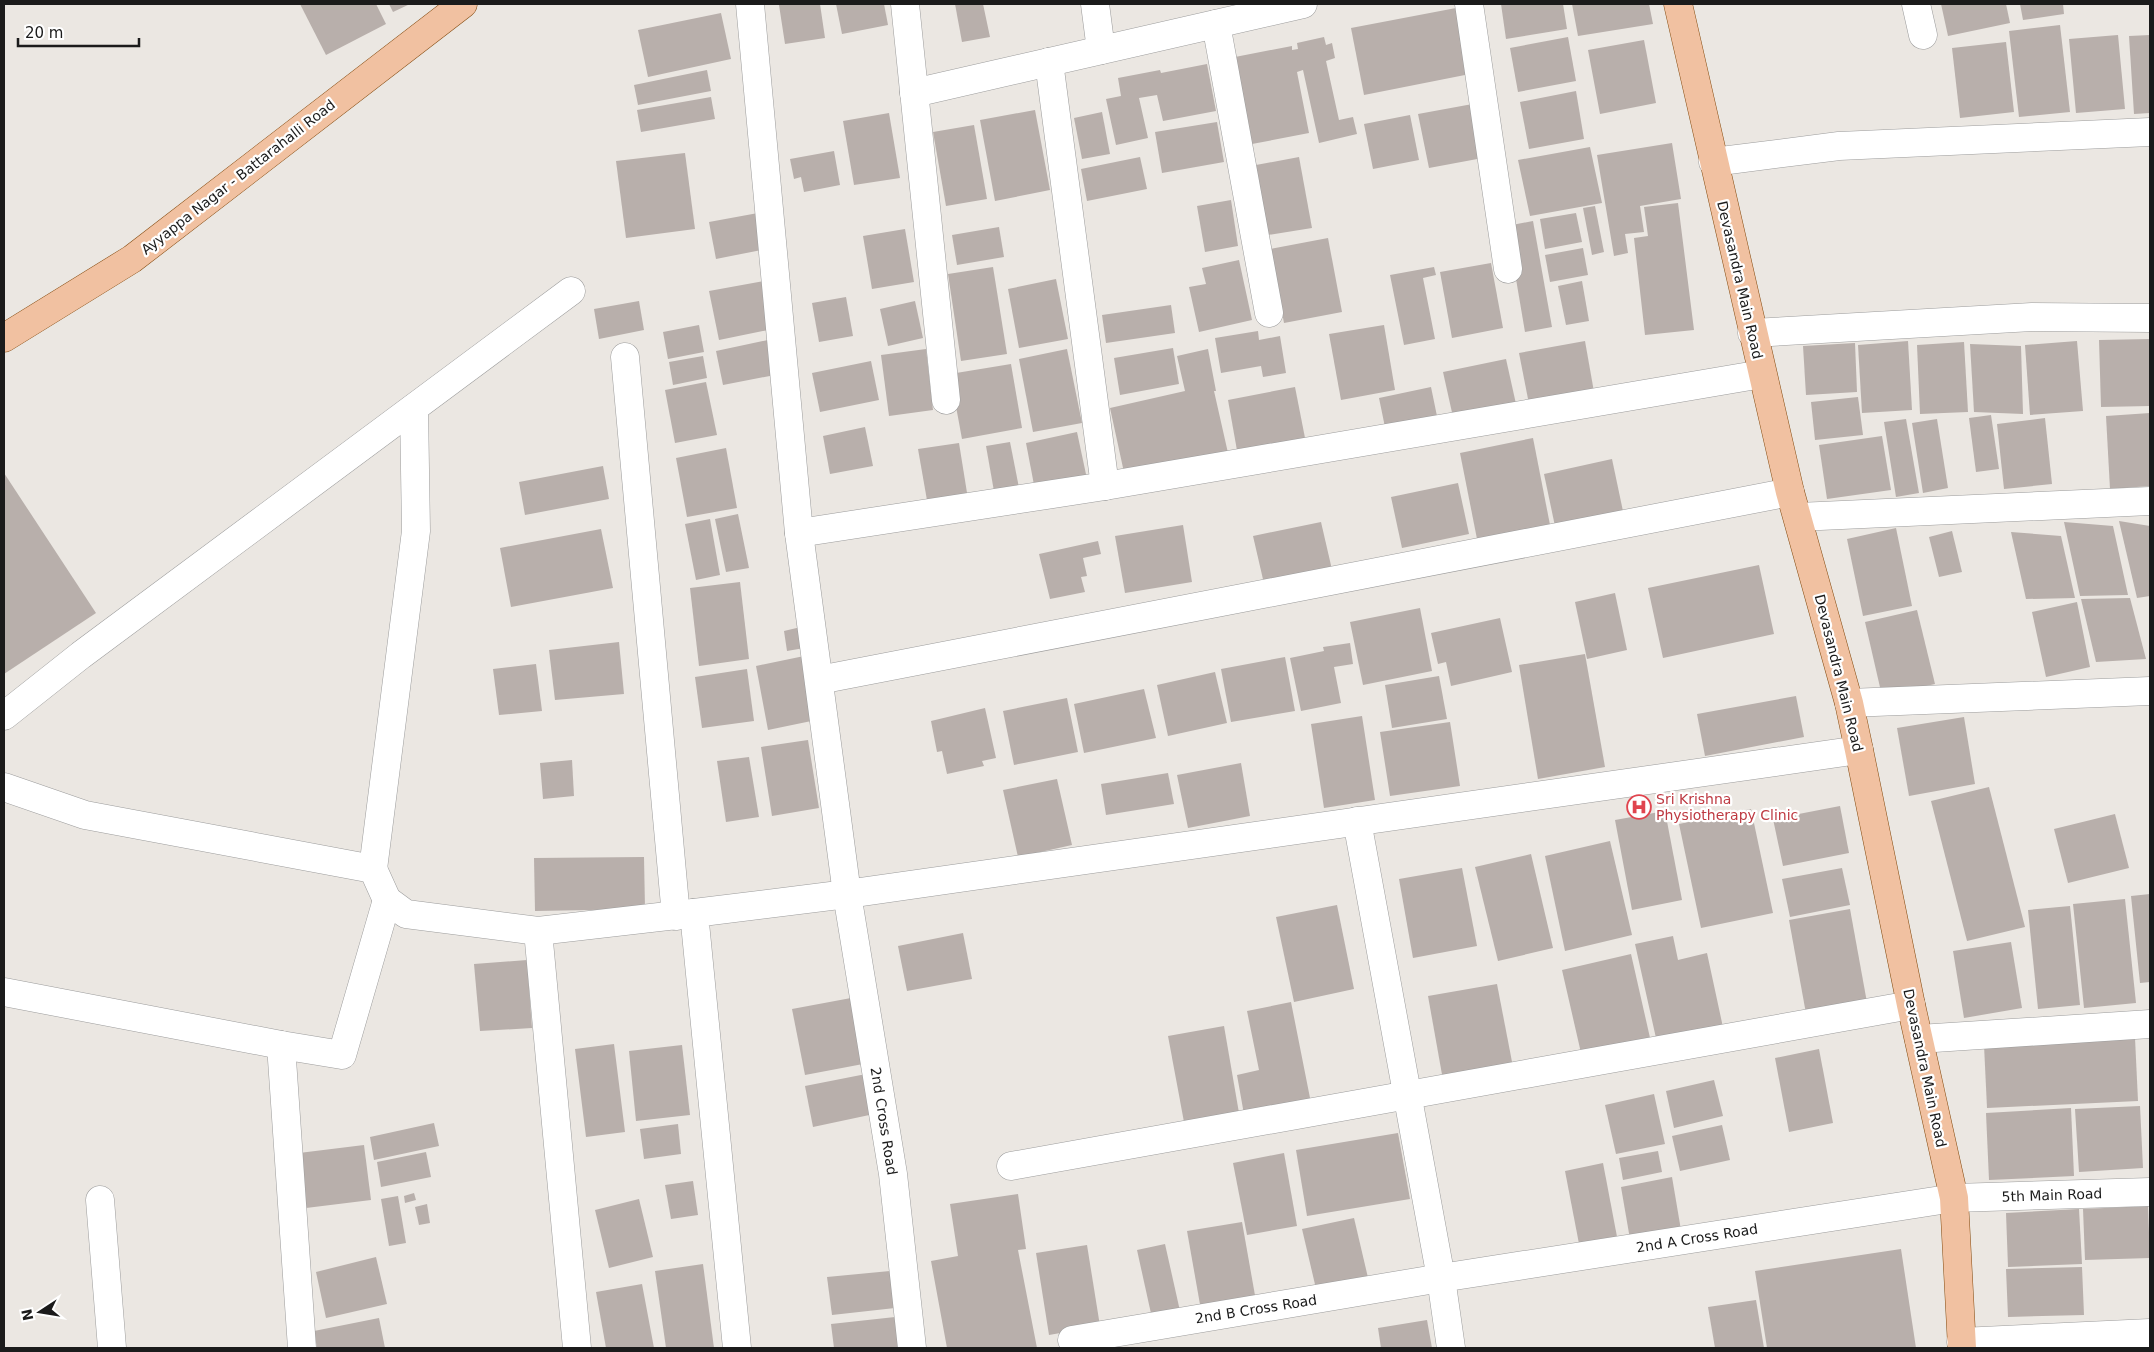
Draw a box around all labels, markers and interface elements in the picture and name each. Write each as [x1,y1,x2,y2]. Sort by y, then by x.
scale bar [18,15,139,47]
text: 20 m [25,24,63,42]
street label: Ayyappa Nagar - Battarahalli Road [138,96,338,258]
street label: Devasandra Main Road [1714,199,1766,361]
street label: Devasandra Main Road [1812,593,1866,753]
place label: Sri Krishna Physiotherapy Clinic [1656,791,1798,823]
hospital icon: Sri Krishna Physiotherapy Clinic [1626,794,1652,820]
street label: Devasandra Main Road [1900,987,1950,1149]
street label: 2nd Cross Road [868,1066,900,1176]
street label: 5th Main Road [2001,1185,2103,1205]
street label: 2nd A Cross Road [1635,1220,1759,1256]
north arrow [15,1287,65,1337]
street label: 2nd B Cross Road [1194,1291,1318,1327]
text: N [18,1307,36,1322]

